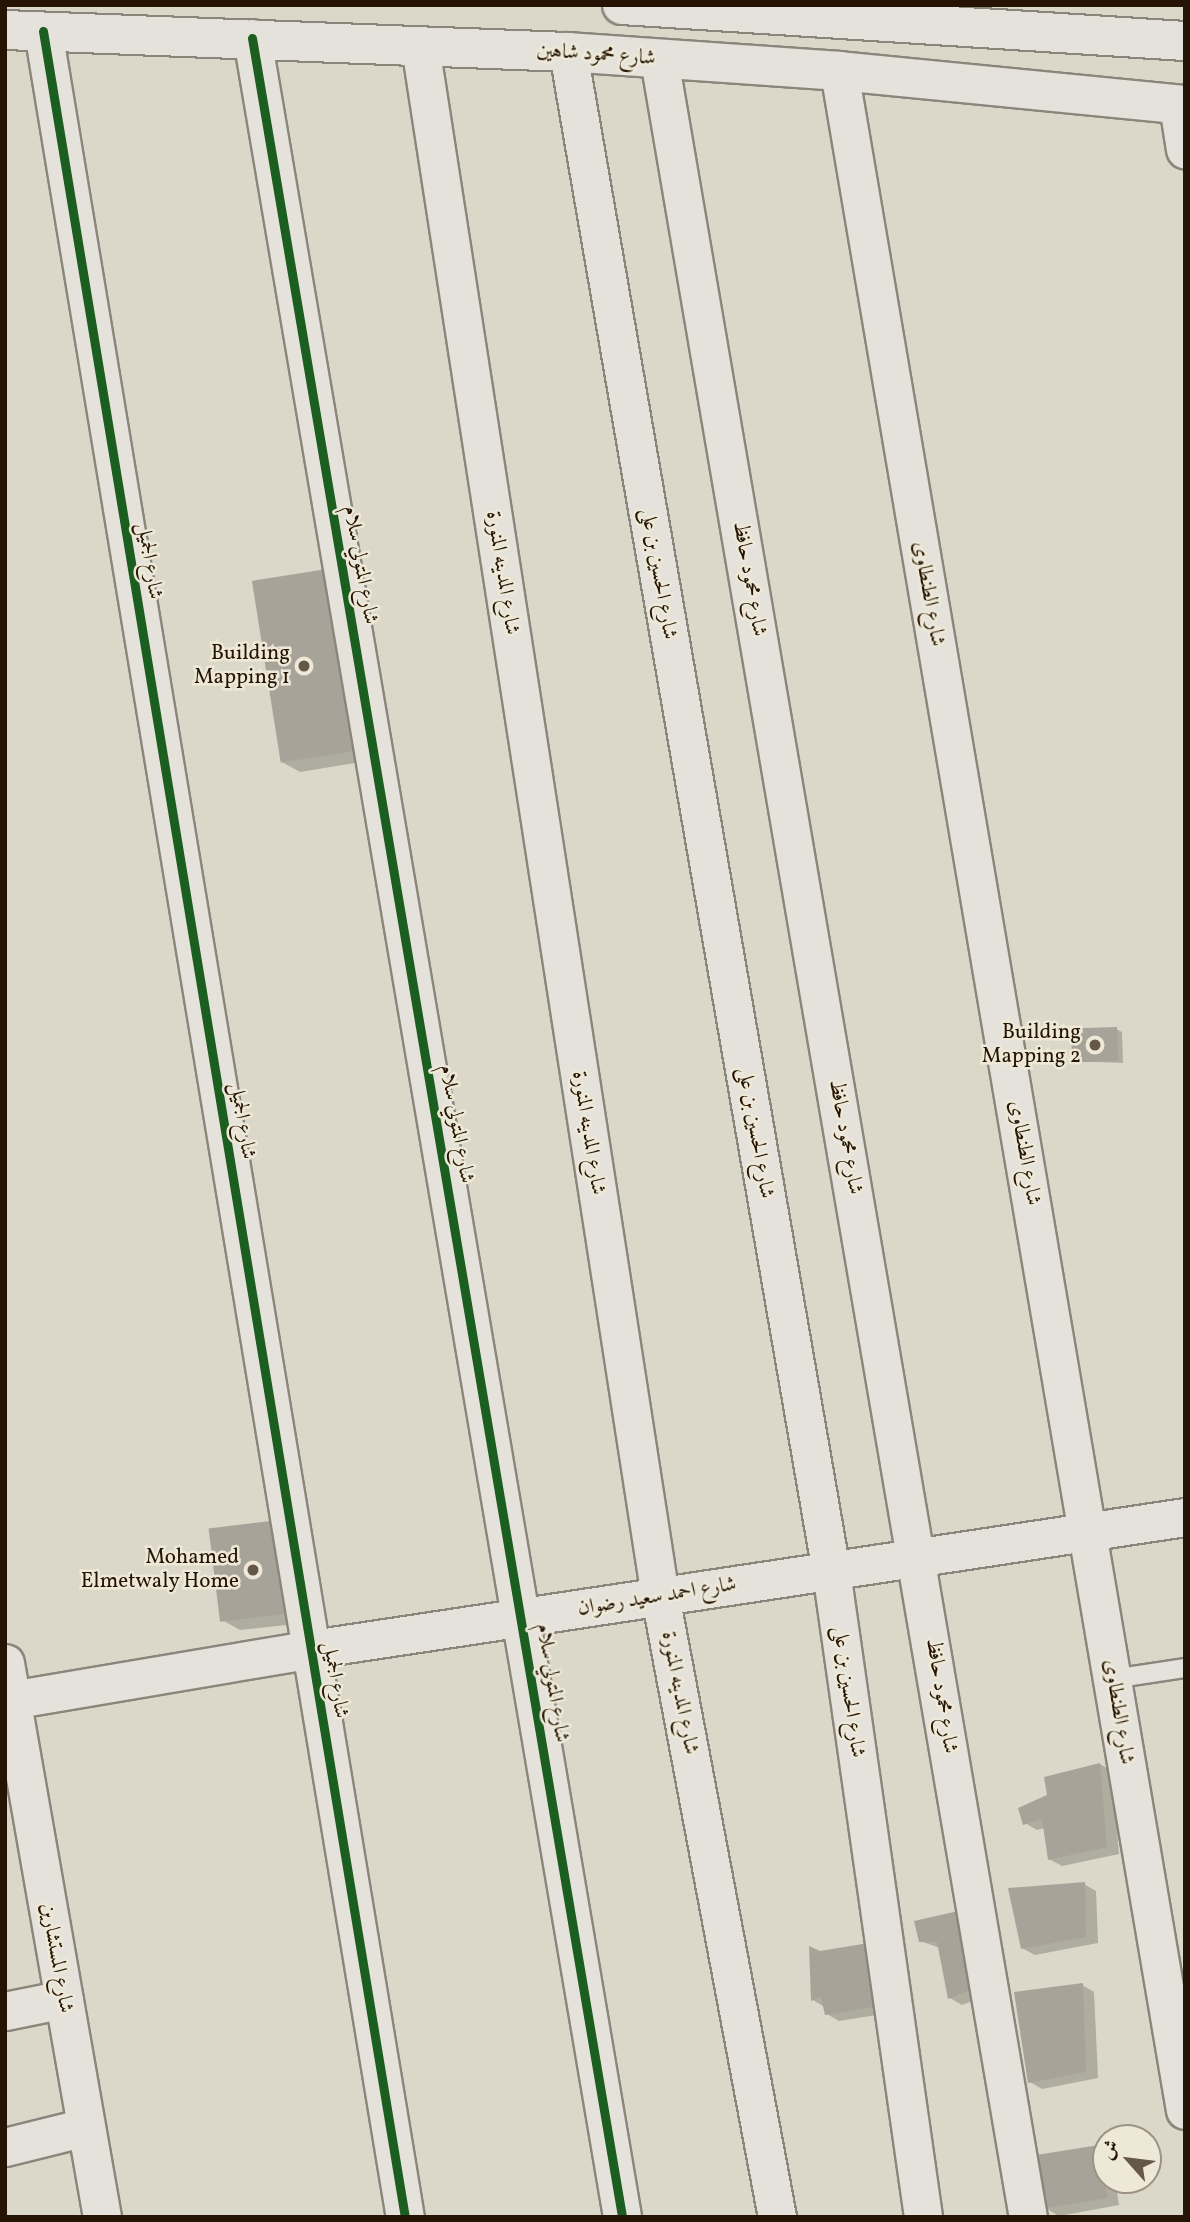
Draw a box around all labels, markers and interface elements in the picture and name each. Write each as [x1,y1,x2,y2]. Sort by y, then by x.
street label: شارع محمود شاهين [536,38,656,72]
street label: شارع المتولي سلام [337,504,383,626]
street label: شارع الحسين بن على [634,507,682,641]
street label: شارع المدينه المنورة [480,509,524,637]
street label: شارع محمود حافظ [726,520,772,638]
street label: شارع الجميل [130,521,168,601]
street label: شارع الطنطاوى [906,539,950,649]
place label: Building Mapping 1 [194,641,290,691]
marker: Building Mapping 1 [296,658,312,674]
place label: Building Mapping 2 [982,1020,1081,1070]
marker: Building Mapping 2 [1087,1037,1103,1053]
street label: شارع المتولي سلام [433,1063,479,1185]
street label: شارع الحسين بن على [731,1066,779,1200]
street label: شارع المدينه المنورة [566,1069,610,1197]
street label: شارع محمود حافظ [822,1078,868,1196]
street label: شارع الجميل [223,1081,261,1161]
street label: شارع الطنطاوى [1002,1098,1046,1208]
place label: Mohamed Elmetwaly Home [80,1545,239,1595]
marker: Mohamed Elmetwaly Home [245,1562,261,1578]
street label: شارع احمد سعيد رضوان [576,1572,738,1622]
street label: شارع المتولي سلام [530,1622,574,1744]
street label: شارع الحسين بن على [826,1625,870,1759]
street label: شارع المدينه المنورة [655,1629,703,1757]
street label: شارع محمود حافظ [919,1637,963,1755]
street label: شارع الجميل [316,1640,354,1720]
street label: شارع الطنطاوى [1097,1657,1139,1767]
street label: شارع المستشارين [34,1901,78,2015]
north arrow [1092,2124,1162,2194]
text: ش [1094,2136,1126,2165]

